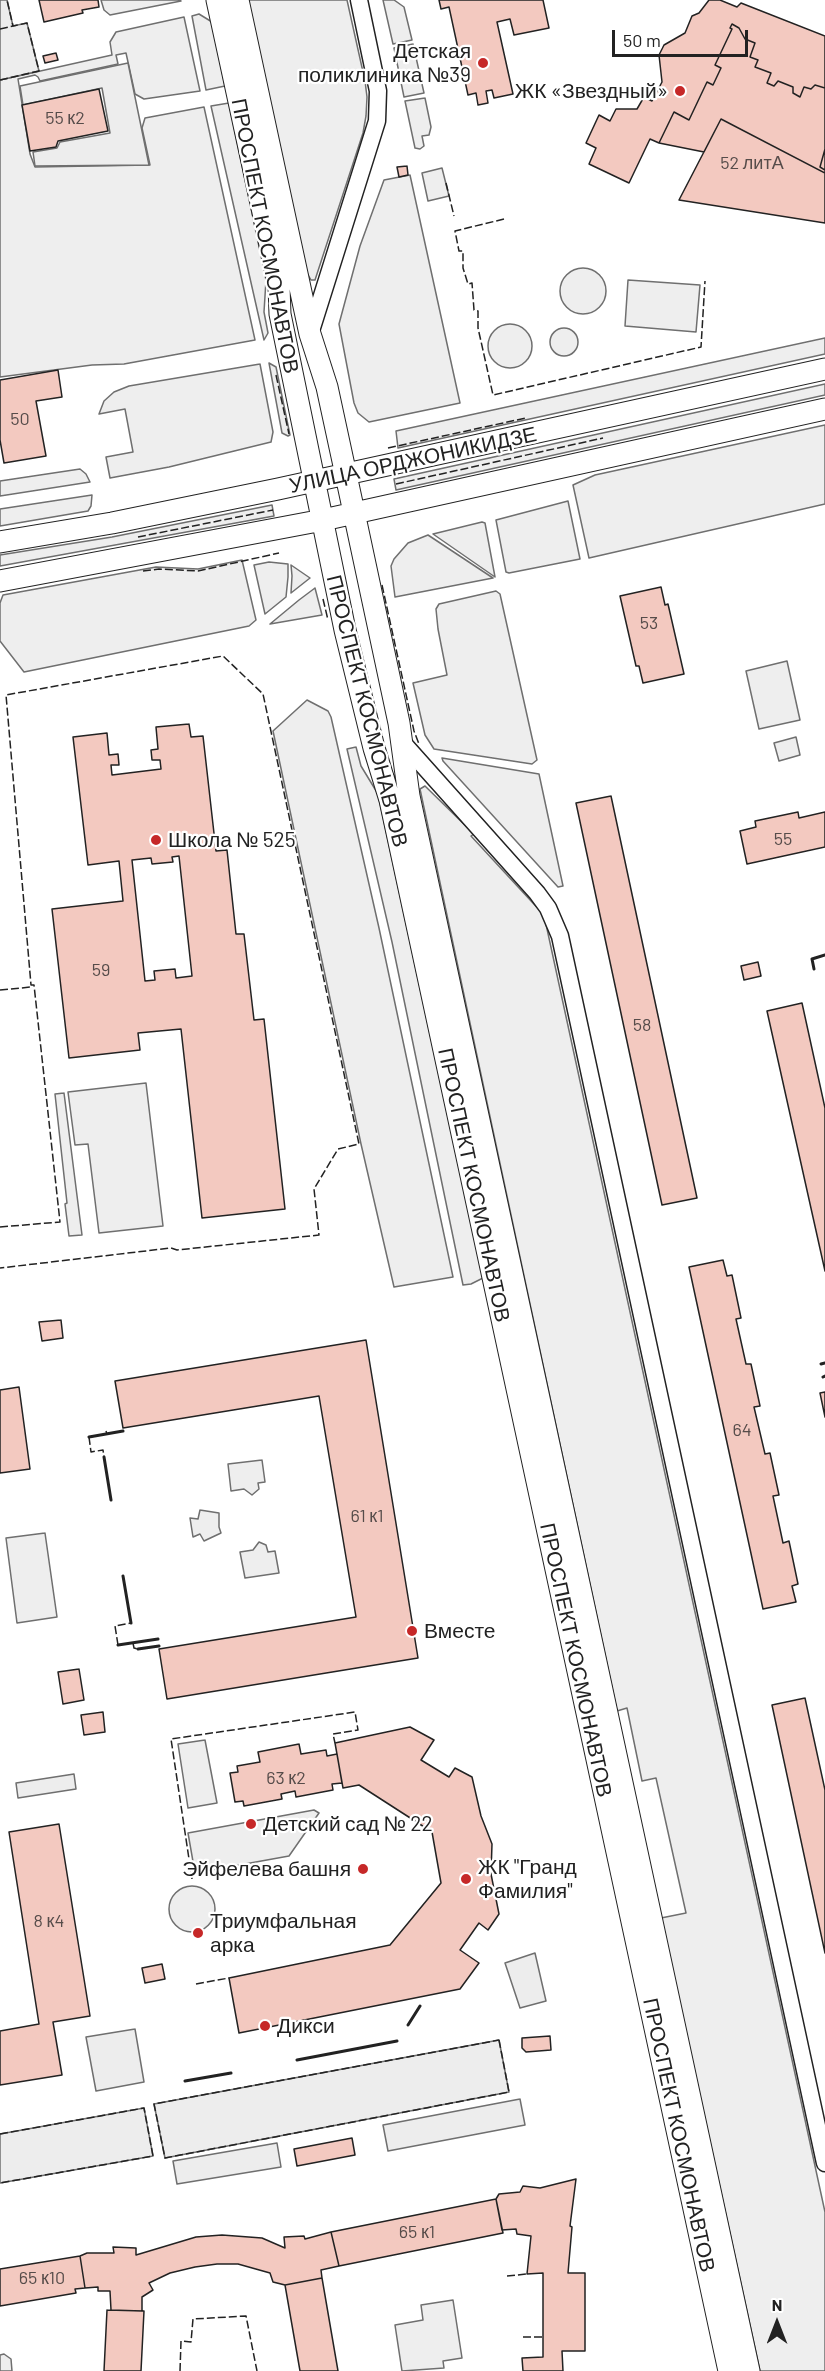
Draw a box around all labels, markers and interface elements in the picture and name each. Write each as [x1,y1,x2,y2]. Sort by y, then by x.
scale bar [615,18,752,56]
text: 50 m [623,29,661,51]
place label: Детская поликлиника №39 [298,38,471,88]
marker: Детская поликлиника №39 [476,56,490,70]
place label: ЖК «Звездный» [515,78,668,104]
marker: ЖК «Звездный» [673,84,687,98]
street label: ПРОСПЕКТ КОСМОНАВТОВ [226,96,304,376]
house number: 55 к2 [45,107,85,129]
house number: 52 литА [720,152,784,174]
house number: 50 [10,408,30,430]
street label: УЛИЦА ОРДЖОНИКИДЗЕ [287,421,539,499]
street label: ПРОСПЕКТ КОСМОНАВТОВ [321,572,413,850]
house number: 53 [640,612,658,634]
place label: Школа № 525 [168,827,296,853]
house number: 55 [774,828,792,850]
marker: Школа № 525 [149,833,163,847]
house number: 59 [92,959,110,981]
house number: 58 [633,1014,651,1036]
street label: ПРОСПЕКТ КОСМОНАВТОВ [433,1046,515,1324]
house number: 64 [732,1419,752,1441]
house number: 61 к1 [350,1505,384,1527]
street label: ПРОСПЕКТ КОСМОНАВТОВ [535,1521,617,1799]
place label: Вместе [424,1618,495,1644]
marker: Вместе [405,1624,419,1638]
house number: 63 к2 [266,1767,306,1789]
place label: Детский сад № 22 [263,1811,433,1837]
marker: Детский сад № 22 [244,1817,258,1831]
place label: ЖК "Гранд Фамилия" [478,1854,577,1904]
place label: Эйфелева башня [182,1856,351,1882]
marker: Эйфелева башня [356,1862,370,1876]
marker: ЖК "Гранд Фамилия" [459,1872,473,1886]
place label: Триумфальная арка [210,1908,357,1958]
house number: 8 к4 [34,1910,64,1932]
marker: Триумфальная арка [191,1926,205,1940]
street label: ПРОСПЕКТ КОСМОНАВТОВ [638,1996,720,2274]
place label: Дикси [277,2013,335,2039]
marker: Дикси [258,2019,272,2033]
house number: 65 к1 [399,2221,435,2243]
house number: 65 к10 [19,2267,65,2289]
north arrow [747,2293,807,2353]
text: N [772,2295,782,2314]

